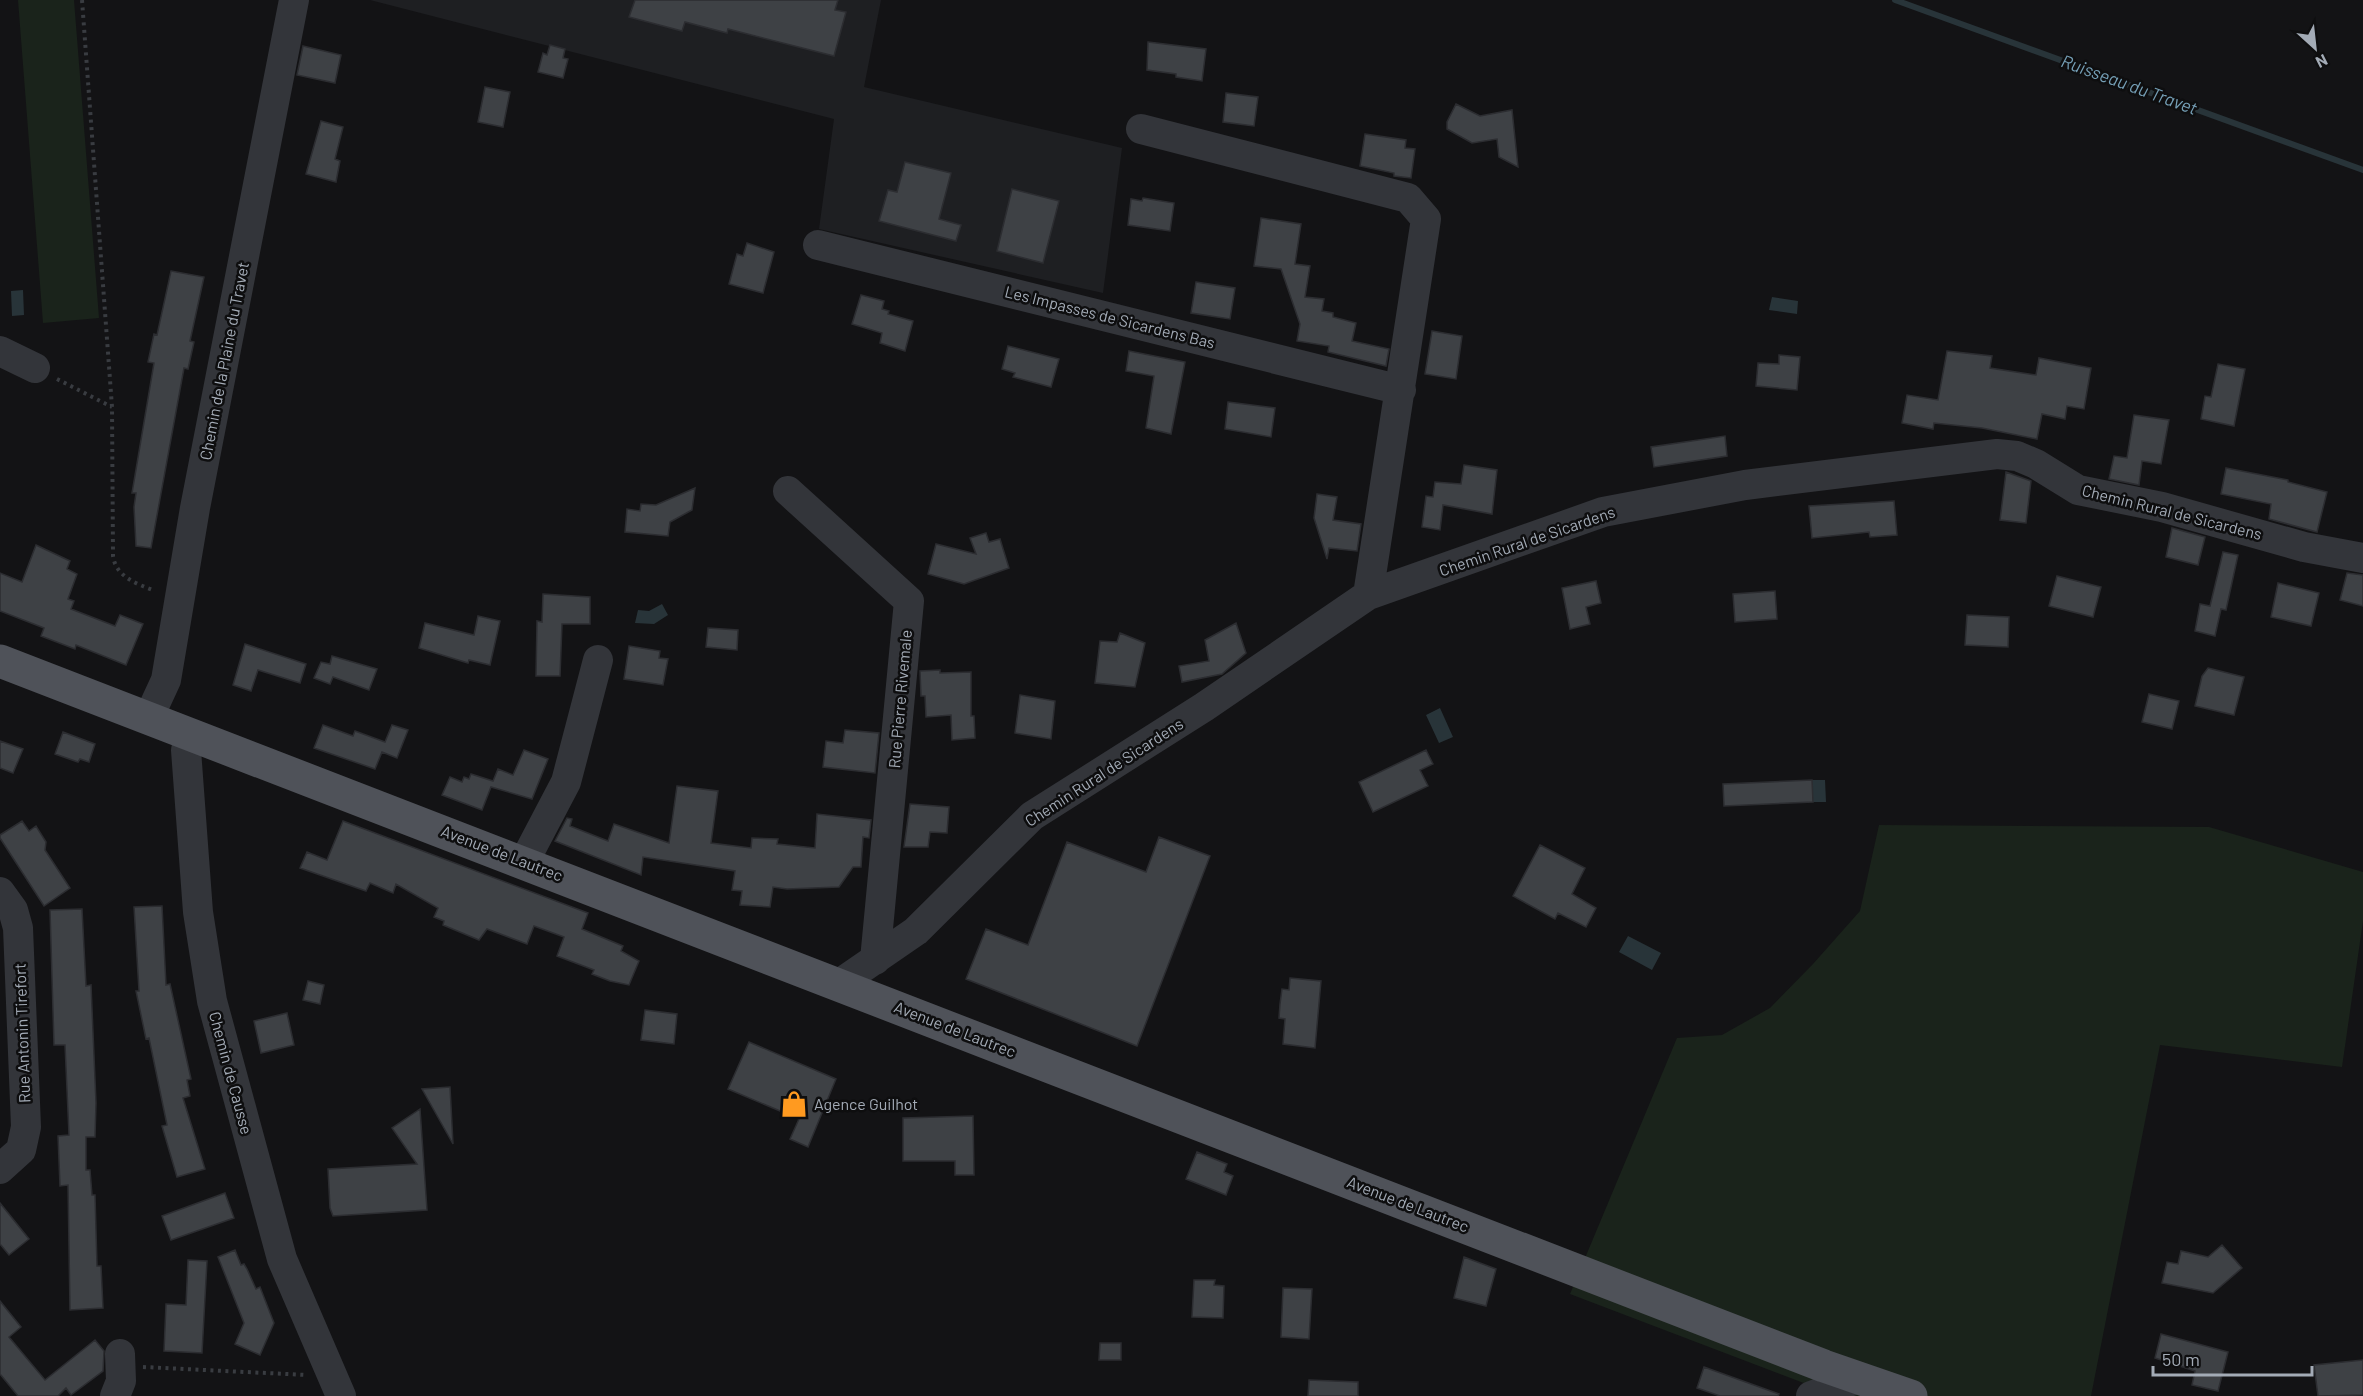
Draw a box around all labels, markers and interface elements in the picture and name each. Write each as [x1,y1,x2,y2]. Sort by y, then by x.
north arrow [2285,18,2345,78]
water label: Ruisseau du Travet [2058,49,2201,119]
text: N [2313,51,2331,73]
street label: Chemin de la Plaine du Travet [195,260,252,462]
street label: Les Impasses de Sicardens Bas [1003,281,1217,352]
street label: Chemin Rural de Sicardens [2080,480,2264,543]
street label: Chemin Rural de Sicardens [1436,501,1617,580]
street label: Rue Pierre Rivemale [884,629,915,769]
street label: Chemin Rural de Sicardens [1021,713,1186,830]
street label: Avenue de Lautrec [439,821,566,884]
street label: Rue Antonin Tirefort [10,963,33,1103]
street label: Avenue de Lautrec [892,997,1019,1060]
street label: Chemin de Causse [206,1009,257,1136]
shop icon: Agence Guilhot [779,1089,809,1119]
place label: Agence Guilhot [814,1094,918,1113]
street label: Avenue de Lautrec [1345,1172,1472,1235]
scale bar [2153,1339,2312,1377]
text: 50 m [2162,1348,2200,1370]

